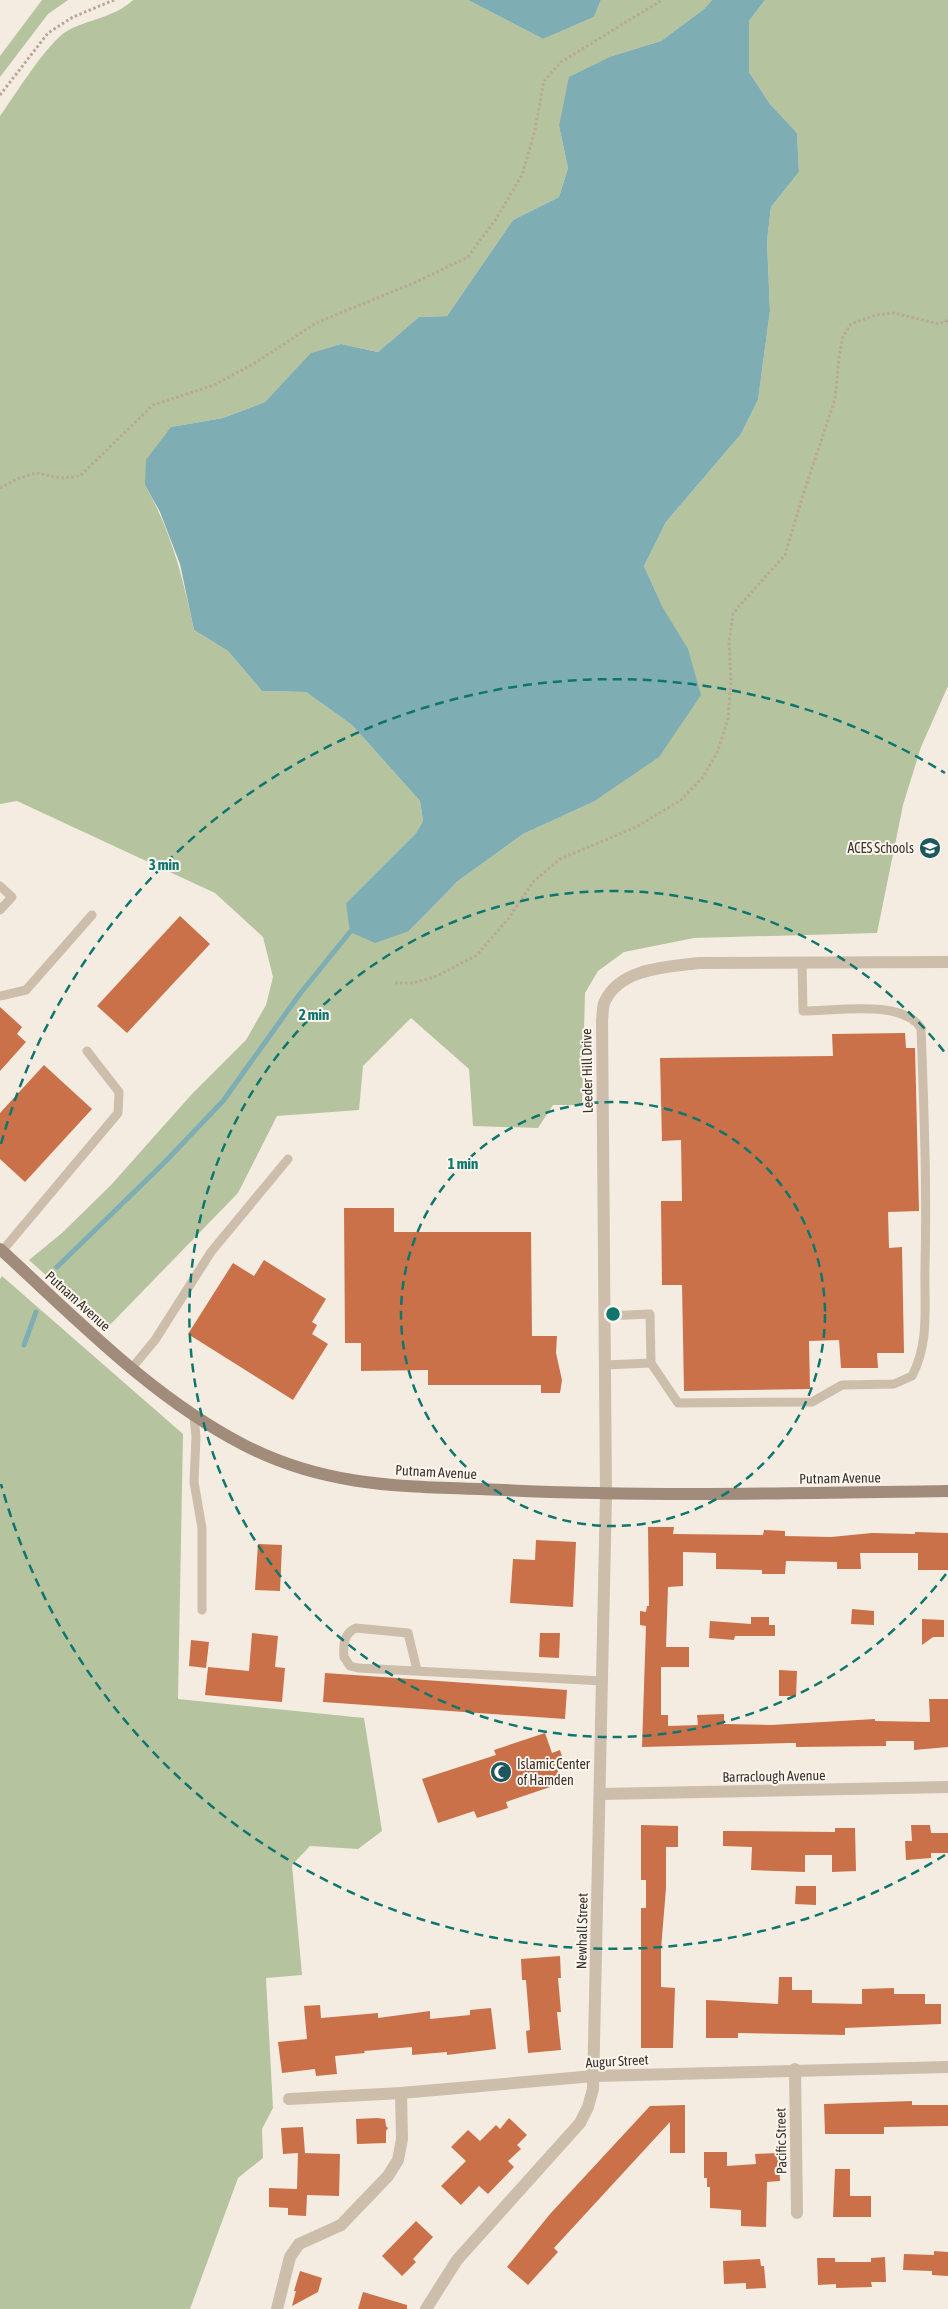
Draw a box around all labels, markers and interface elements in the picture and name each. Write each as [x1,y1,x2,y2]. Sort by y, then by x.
school or university icon: ACES Schools [918,836,942,860]
place label: ACES Schools [847,840,914,856]
text: 3 min [149,856,179,873]
text: 2 min [299,1006,329,1023]
street label: Leeder Hill Drive [578,1028,596,1114]
text: 1 min [448,1155,478,1172]
street label: Putnam Avenue [42,1268,114,1334]
centre of rings [604,1305,622,1323]
street label: Putnam Avenue [395,1462,477,1482]
street label: Putnam Avenue [799,1469,881,1487]
place label: Islamic Center of Hamden [517,1756,591,1788]
mosque icon: Islamic Center of Hamden [489,1760,513,1784]
street label: Barraclough Avenue [722,1767,826,1785]
street label: Newhall Street [573,1893,591,1969]
street label: Augur Street [585,2051,649,2071]
street label: Pacific Street [772,2108,790,2174]

